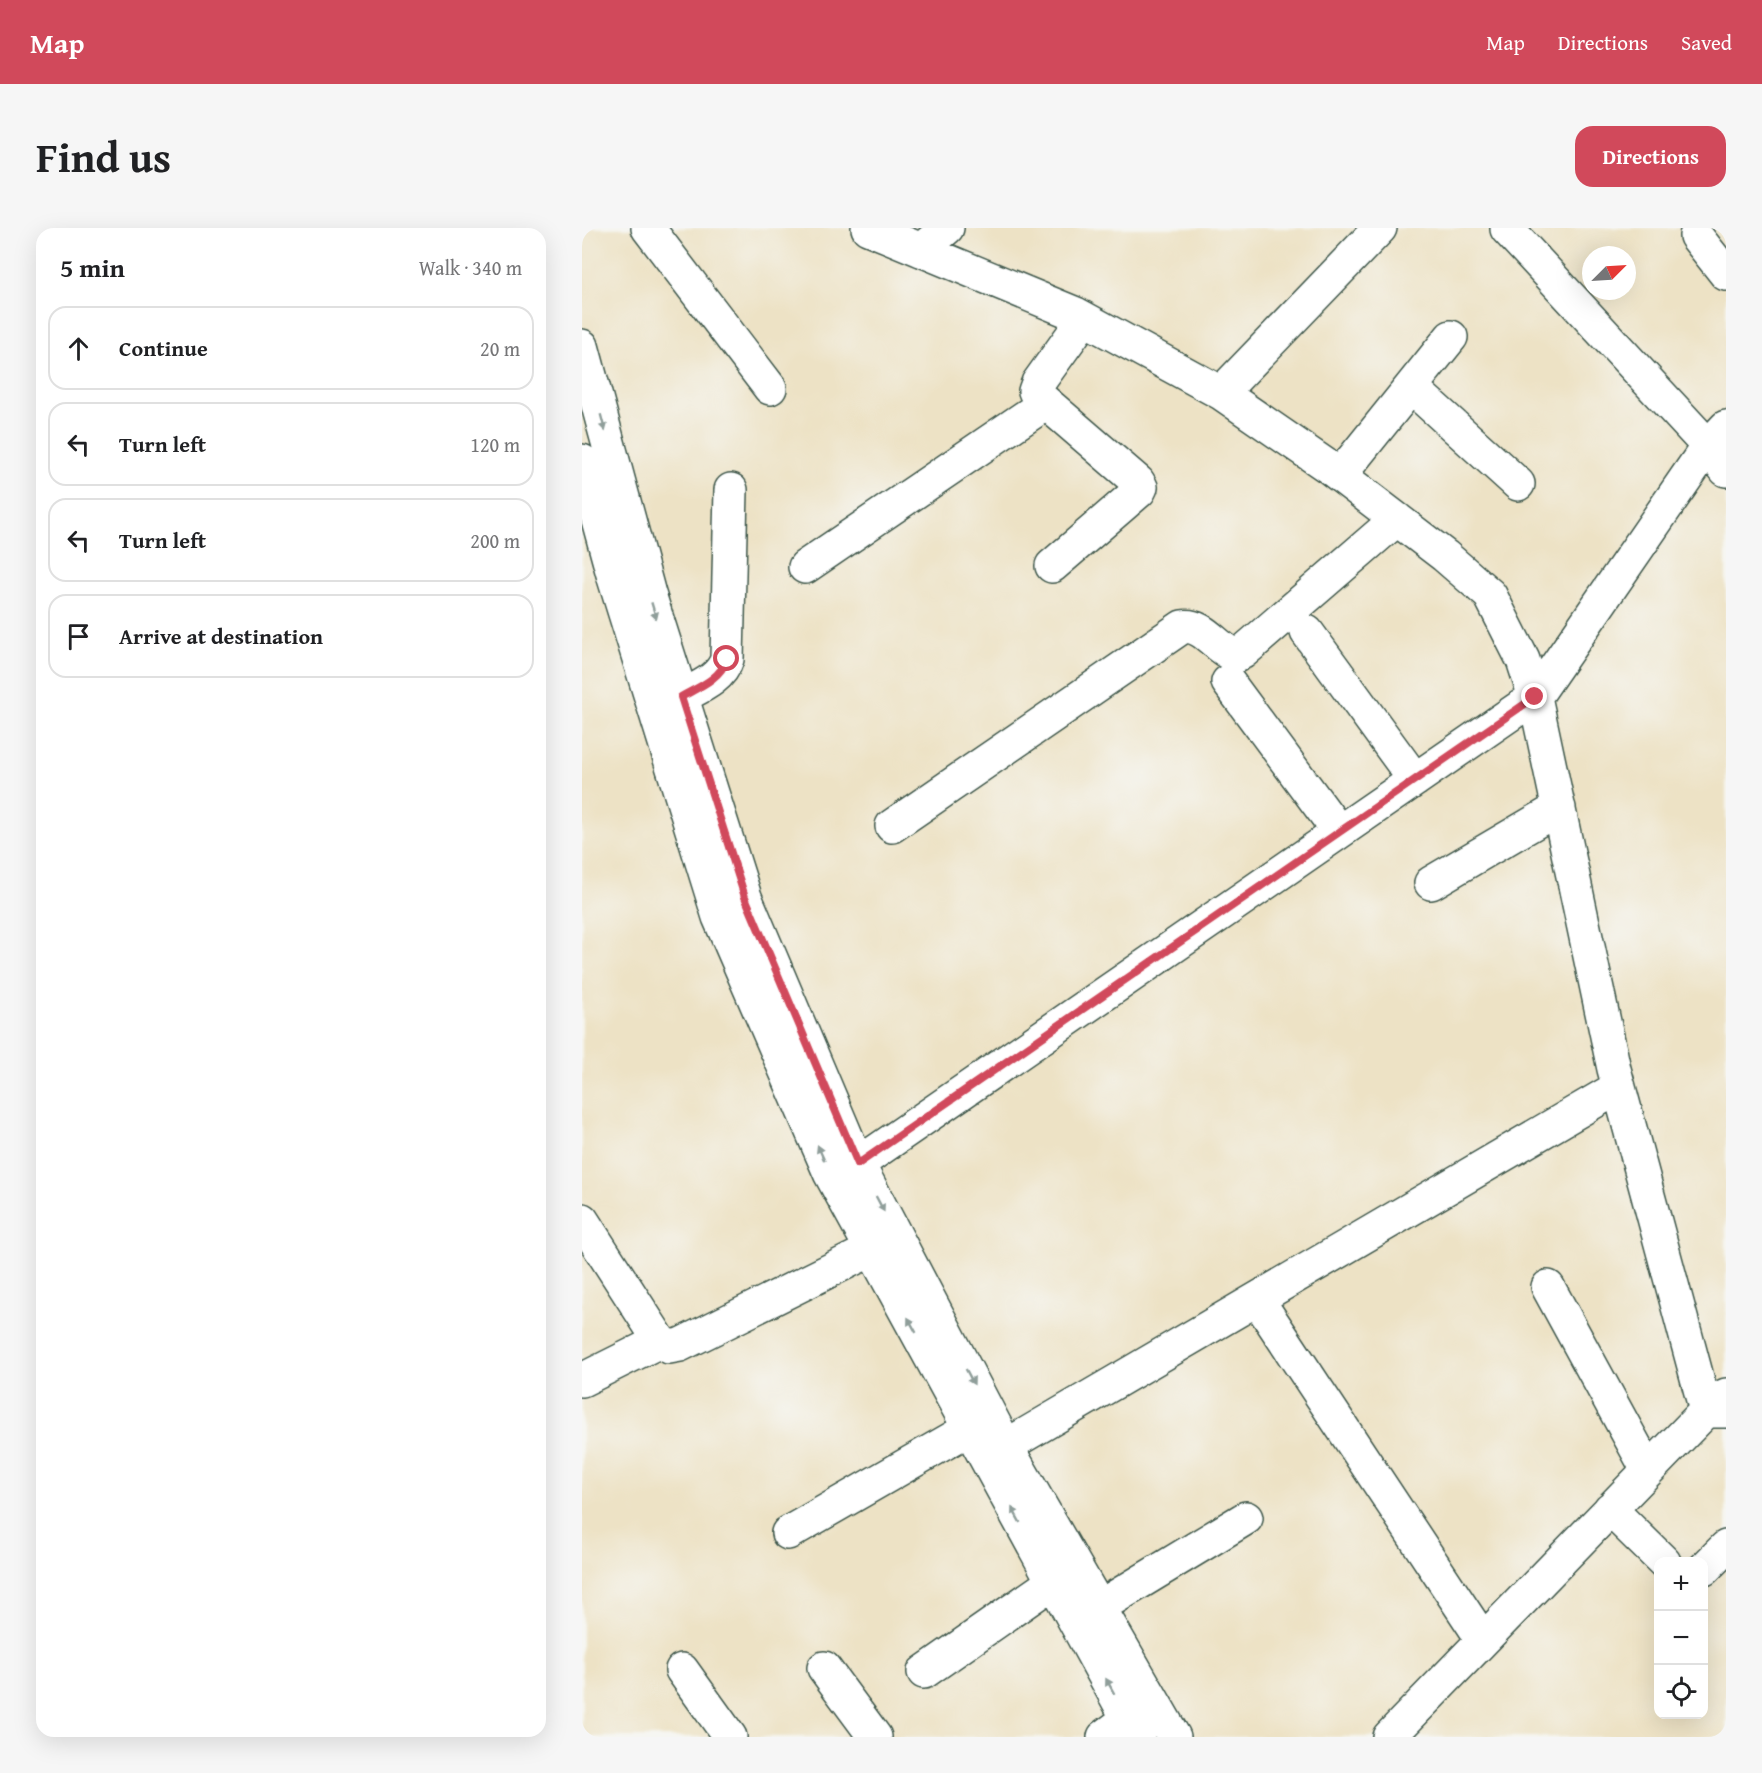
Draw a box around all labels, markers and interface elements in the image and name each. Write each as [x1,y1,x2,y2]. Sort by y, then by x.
text: Map [30,22,84,63]
text: Map [1486,27,1525,58]
text: Directions [1558,27,1648,58]
text: Saved [1681,27,1732,58]
text: Find us [36,126,171,187]
button: Directions [1575,126,1726,187]
north arrow [1582,246,1636,300]
text: 5 min [60,248,125,287]
text: Walk · 340 m [419,253,522,282]
icon: ahead [62,332,95,365]
text: Continue [119,332,208,364]
text: 20 m [480,334,520,363]
one-way arrow [598,414,608,432]
icon: left [62,428,95,461]
text: Turn left [119,428,206,460]
text: 120 m [470,430,520,459]
icon: left [62,524,95,557]
text: Turn left [119,524,206,556]
text: 200 m [470,526,520,555]
one-way arrow [650,602,659,620]
icon: arrive [62,620,95,653]
text: Arrive at destination [119,620,323,652]
route start [713,645,739,671]
route end [1521,683,1547,709]
one-way arrow [817,1145,826,1162]
one-way arrow [875,1196,885,1213]
one-way arrow [907,1317,917,1334]
one-way arrow [965,1369,975,1386]
one-way arrow [1011,1506,1021,1523]
map controls [1654,1557,1708,1719]
button: + [1654,1557,1708,1611]
button: − [1654,1611,1708,1665]
button: locate [1654,1665,1708,1719]
one-way arrow [1105,1677,1115,1694]

